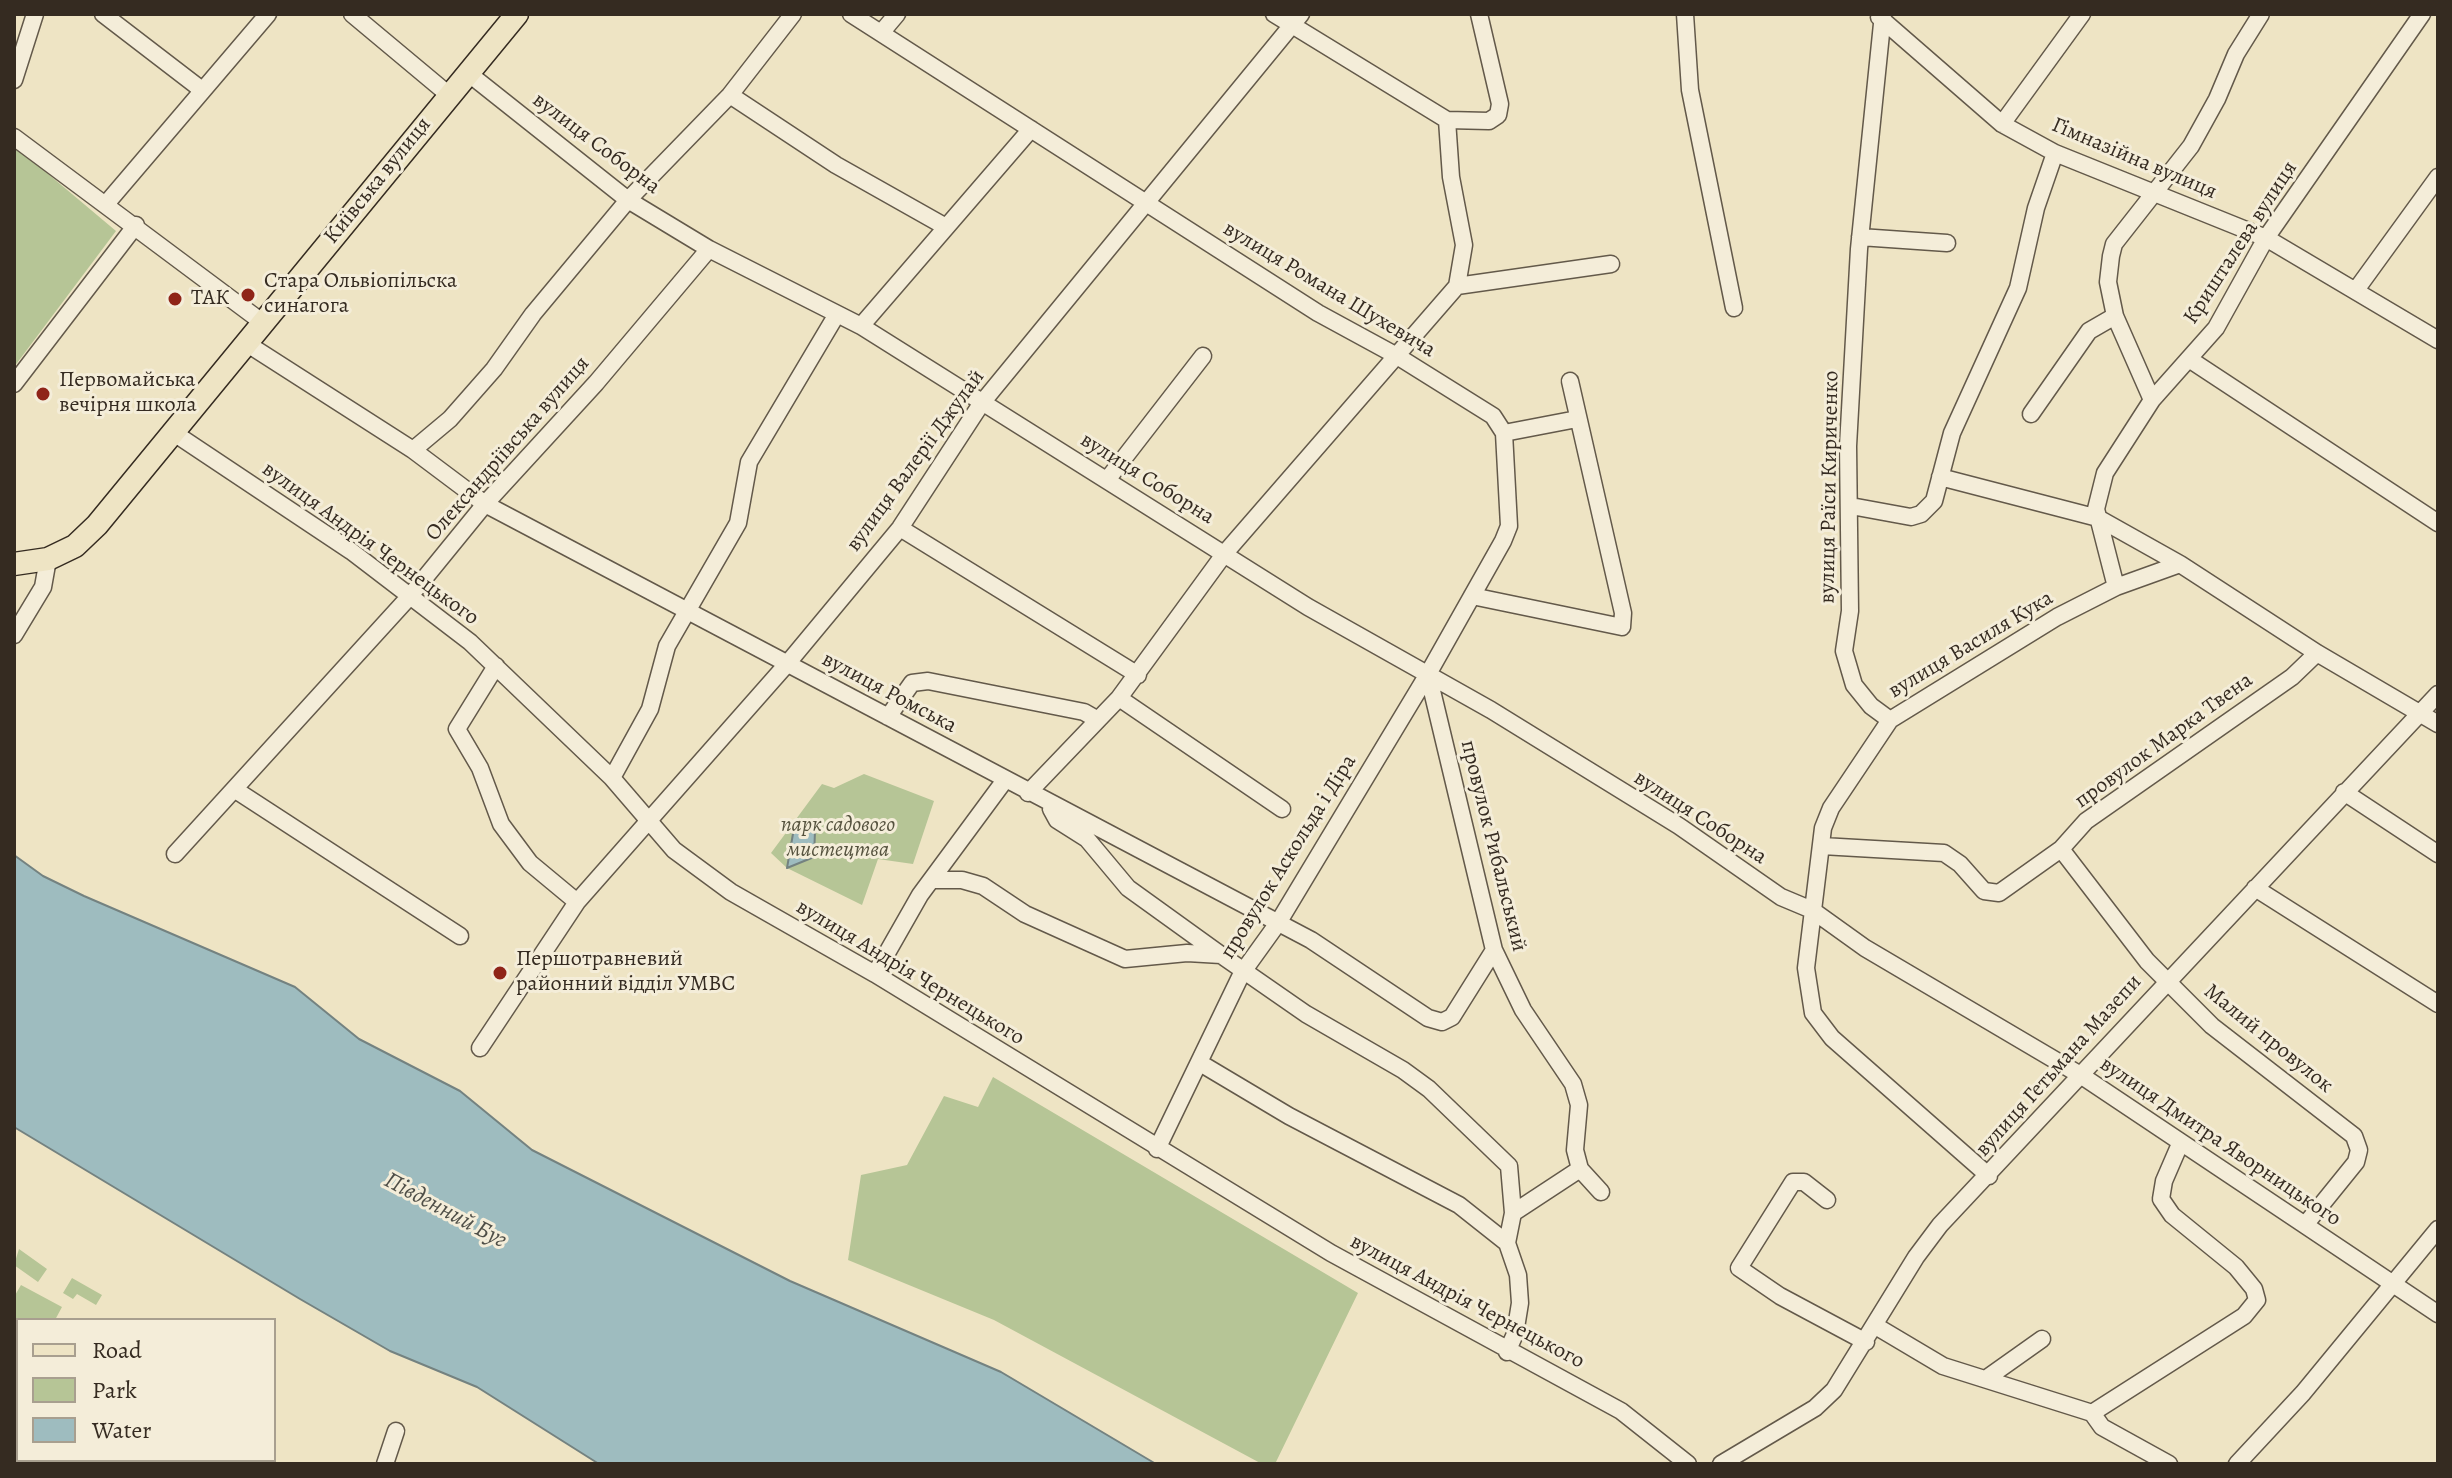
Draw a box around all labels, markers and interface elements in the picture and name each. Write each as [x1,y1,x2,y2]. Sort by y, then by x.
street label: вулиця Соборна [527,87,665,201]
street label: Київська вулиця [319,112,437,250]
street label: Гімназійна вулиця [2047,112,2221,206]
street label: Кришталева вулиця [2178,157,2304,329]
street label: вулиця Романа Шухевича [1218,216,1440,364]
place label: Стара Ольвіопільска синагога [264,269,457,320]
place label: ТАК [191,286,229,312]
marker: Стара Ольвіопільска синагога [239,286,257,304]
marker: ТАК [166,290,184,308]
street label: Олександріївська вулиця [421,351,595,547]
street label: вулиця Валерії Джулай [841,365,991,557]
place label: Первомайська вечірня школа [59,368,197,420]
street label: вулиця Раїси Кириченко [1815,370,1845,604]
marker: Первомайська вечірня школа [34,385,52,403]
street label: вулиця Соборна [1075,427,1219,531]
street label: вулиця Андрія Чернецького [256,456,484,632]
street label: вулиця Василя Кука [1884,585,2058,705]
street label: вулиця Ромська [817,646,961,740]
street label: провулок Марка Твена [2070,667,2258,815]
street label: провулок Рибальський [1454,738,1532,954]
street label: провулок Аскольда і Діра [1215,750,1363,964]
street label: вулиця Соборна [1629,765,1771,871]
park label: парк садового мистецтва [781,813,895,864]
street label: вулиця Андрія Чернецького [791,894,1029,1052]
place label: Першотравневий районний відділ УМВС [516,947,735,998]
marker: Першотравневий районний відділ УМВС [491,964,509,982]
street label: вулиця Гетьмана Мазепи [1970,970,2148,1162]
street label: Малий провулок [2198,979,2338,1099]
street label: вулиця Дмитра Яворницького [2094,1051,2346,1233]
water label: Південний Буг [379,1167,511,1255]
street label: вулиця Андрія Чернецького [1345,1229,1589,1375]
legend [16,1318,276,1462]
text: Road [92,1334,142,1366]
text: Park [92,1374,137,1406]
text: Water [92,1414,152,1446]

